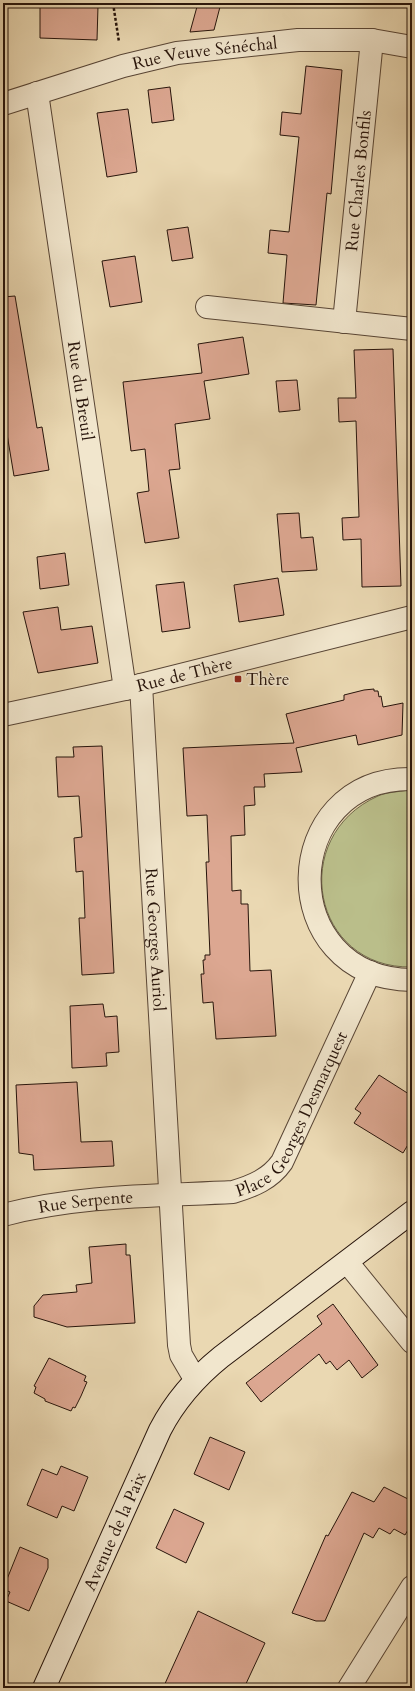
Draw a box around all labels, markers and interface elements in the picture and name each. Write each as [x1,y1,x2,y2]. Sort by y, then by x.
street label: Rue Veuve Sénéchal [130,31,279,75]
street label: Rue Charles Bonfils [340,109,377,252]
street label: Rue du Breuil [62,339,100,443]
street label: Rue de Thère [134,651,235,697]
place label: Thère [246,668,289,691]
marker: Thère [233,674,243,684]
street label: Rue Georges Auriol [140,867,171,1013]
street label: Place Georges Desmarquest [232,1027,353,1202]
street label: Rue Serpente [36,1185,134,1218]
street label: Avenue de la Paix [78,1468,152,1594]

